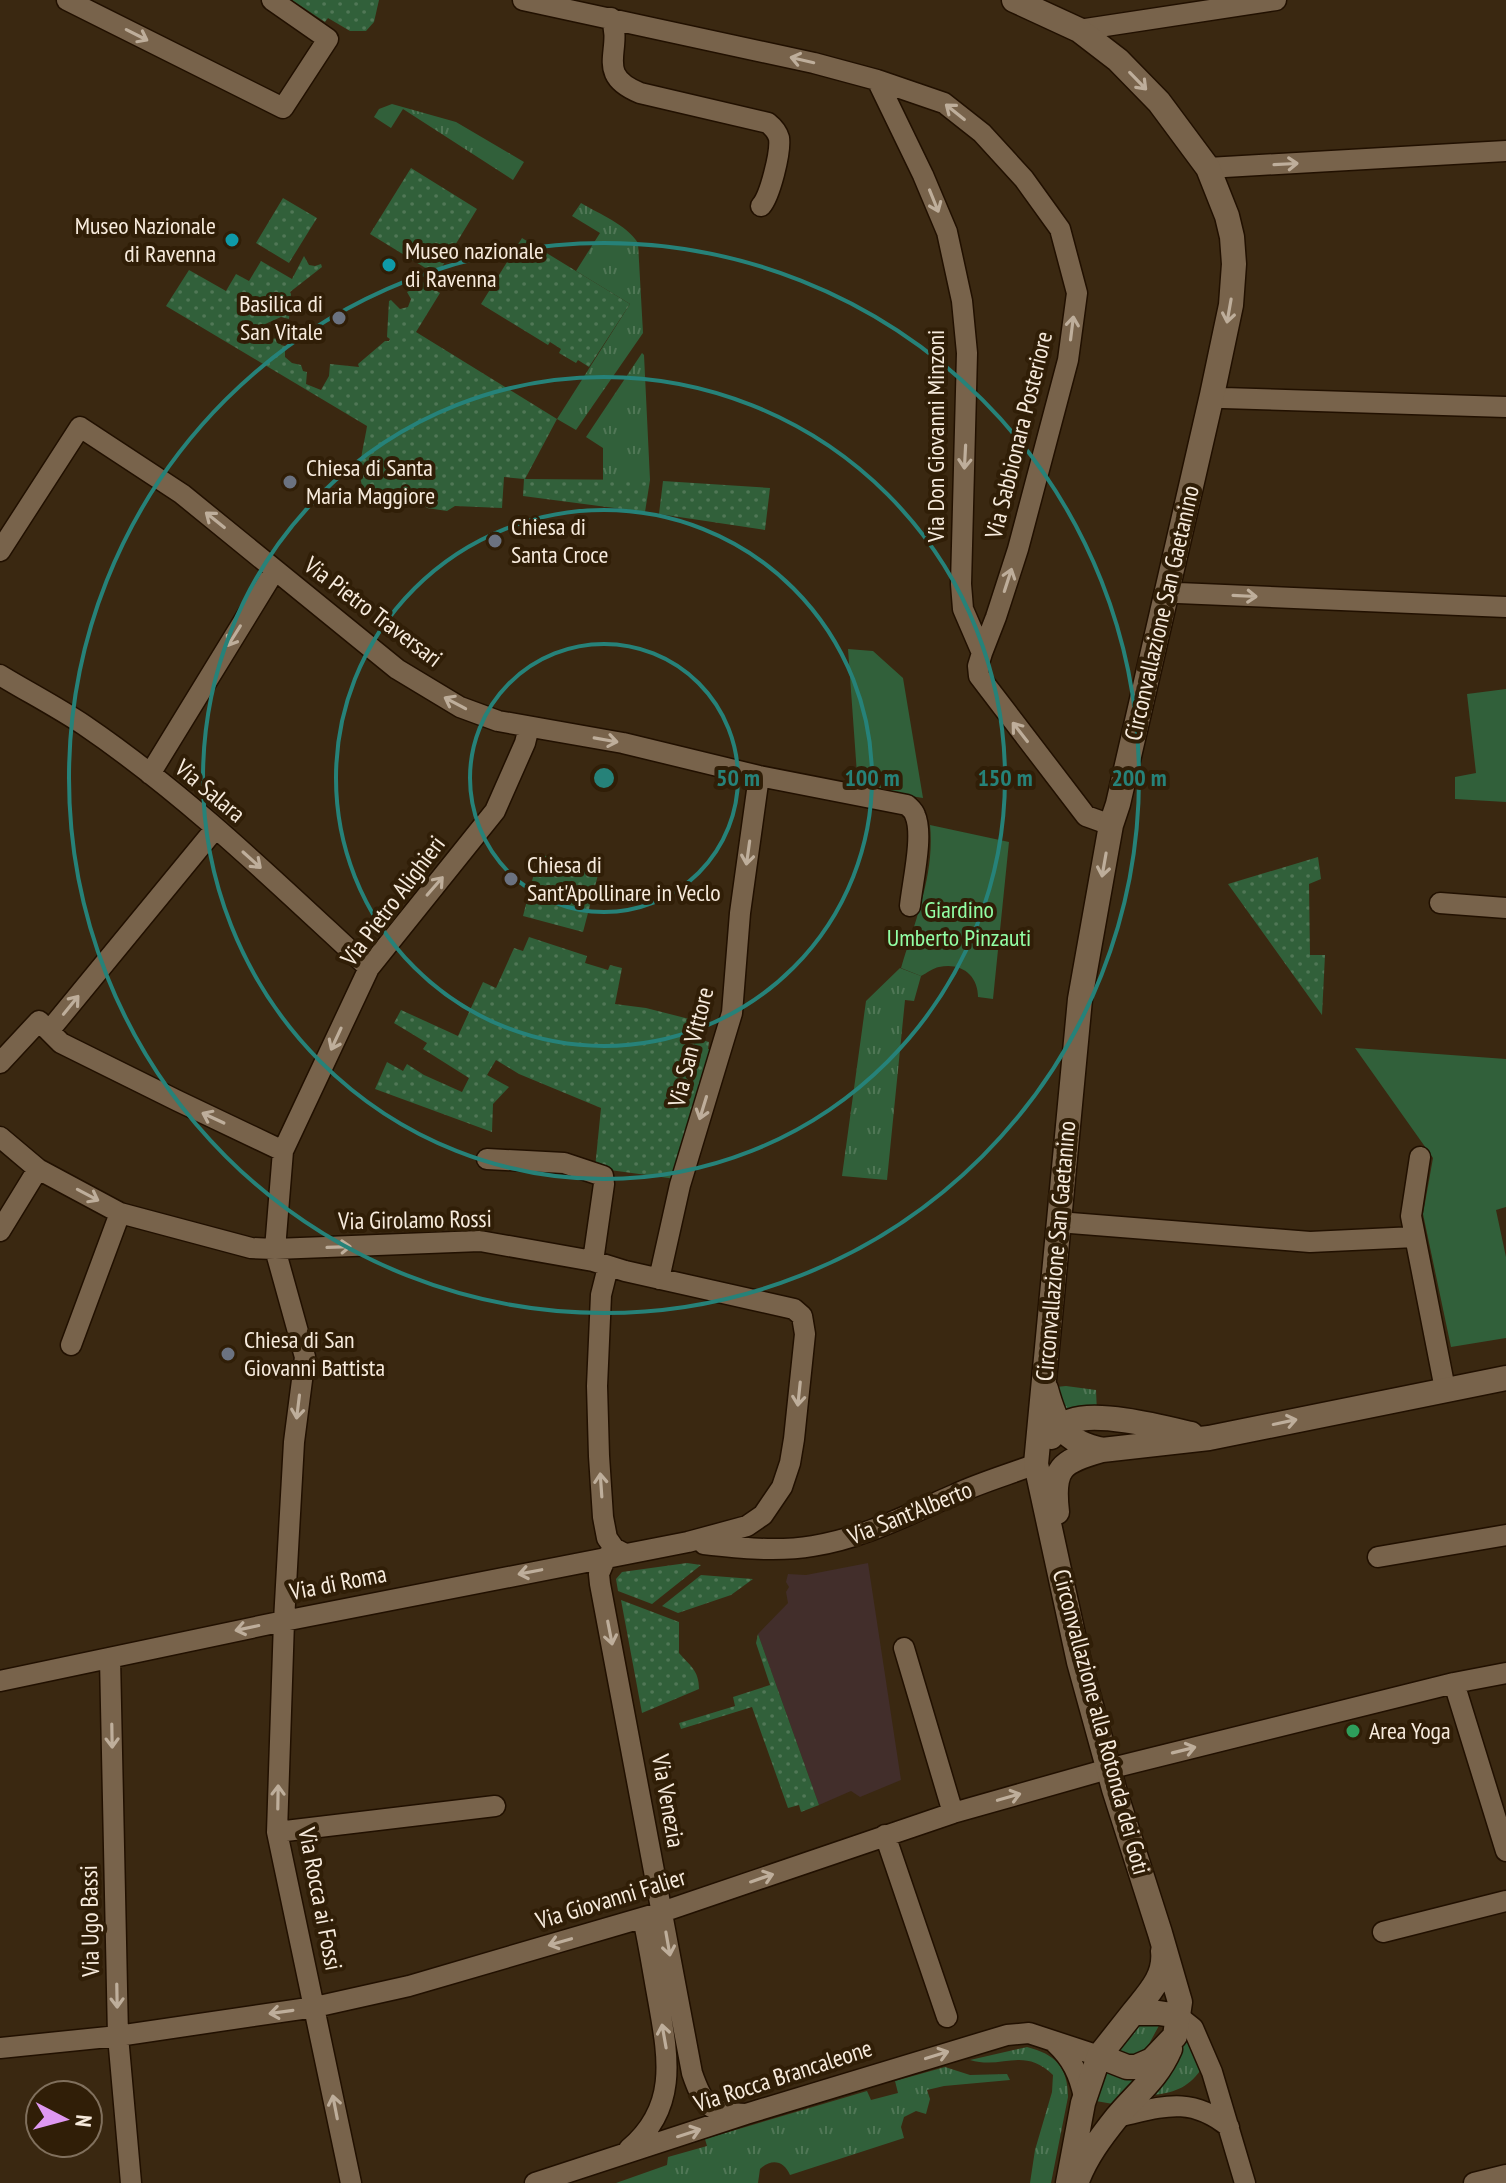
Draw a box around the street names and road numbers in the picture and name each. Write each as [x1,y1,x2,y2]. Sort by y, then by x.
street label: Via Sabbionara Posteriore [978,328,1059,543]
street label: Via Don Giovanni Minzoni [920,330,951,543]
street label: Circonvallazione San Gaetanino [1117,482,1206,743]
street label: Via Pietro Traversari [297,549,449,674]
street label: Via Salara [168,752,252,829]
street label: Via Pietro Alighieri [333,830,452,973]
street label: Via San Vittore [660,984,720,1111]
street label: Circonvallazione San Gaetanino [1029,1120,1082,1382]
street label: Via Girolamo Rossi [337,1203,492,1236]
street label: Via Sant'Alberto [842,1474,976,1552]
street label: Via di Roma [286,1558,389,1607]
street label: Circonvallazione alla Rotonda dei Goti [1046,1566,1157,1878]
street label: Via Venezia [645,1751,692,1850]
street label: Via Rocca ai Fossi [291,1824,350,1973]
street label: Via Giovanni Falier [531,1861,690,1936]
street label: Via Ugo Bassi [73,1865,106,1978]
street label: Via Rocca Brancaleone [689,2032,876,2119]

